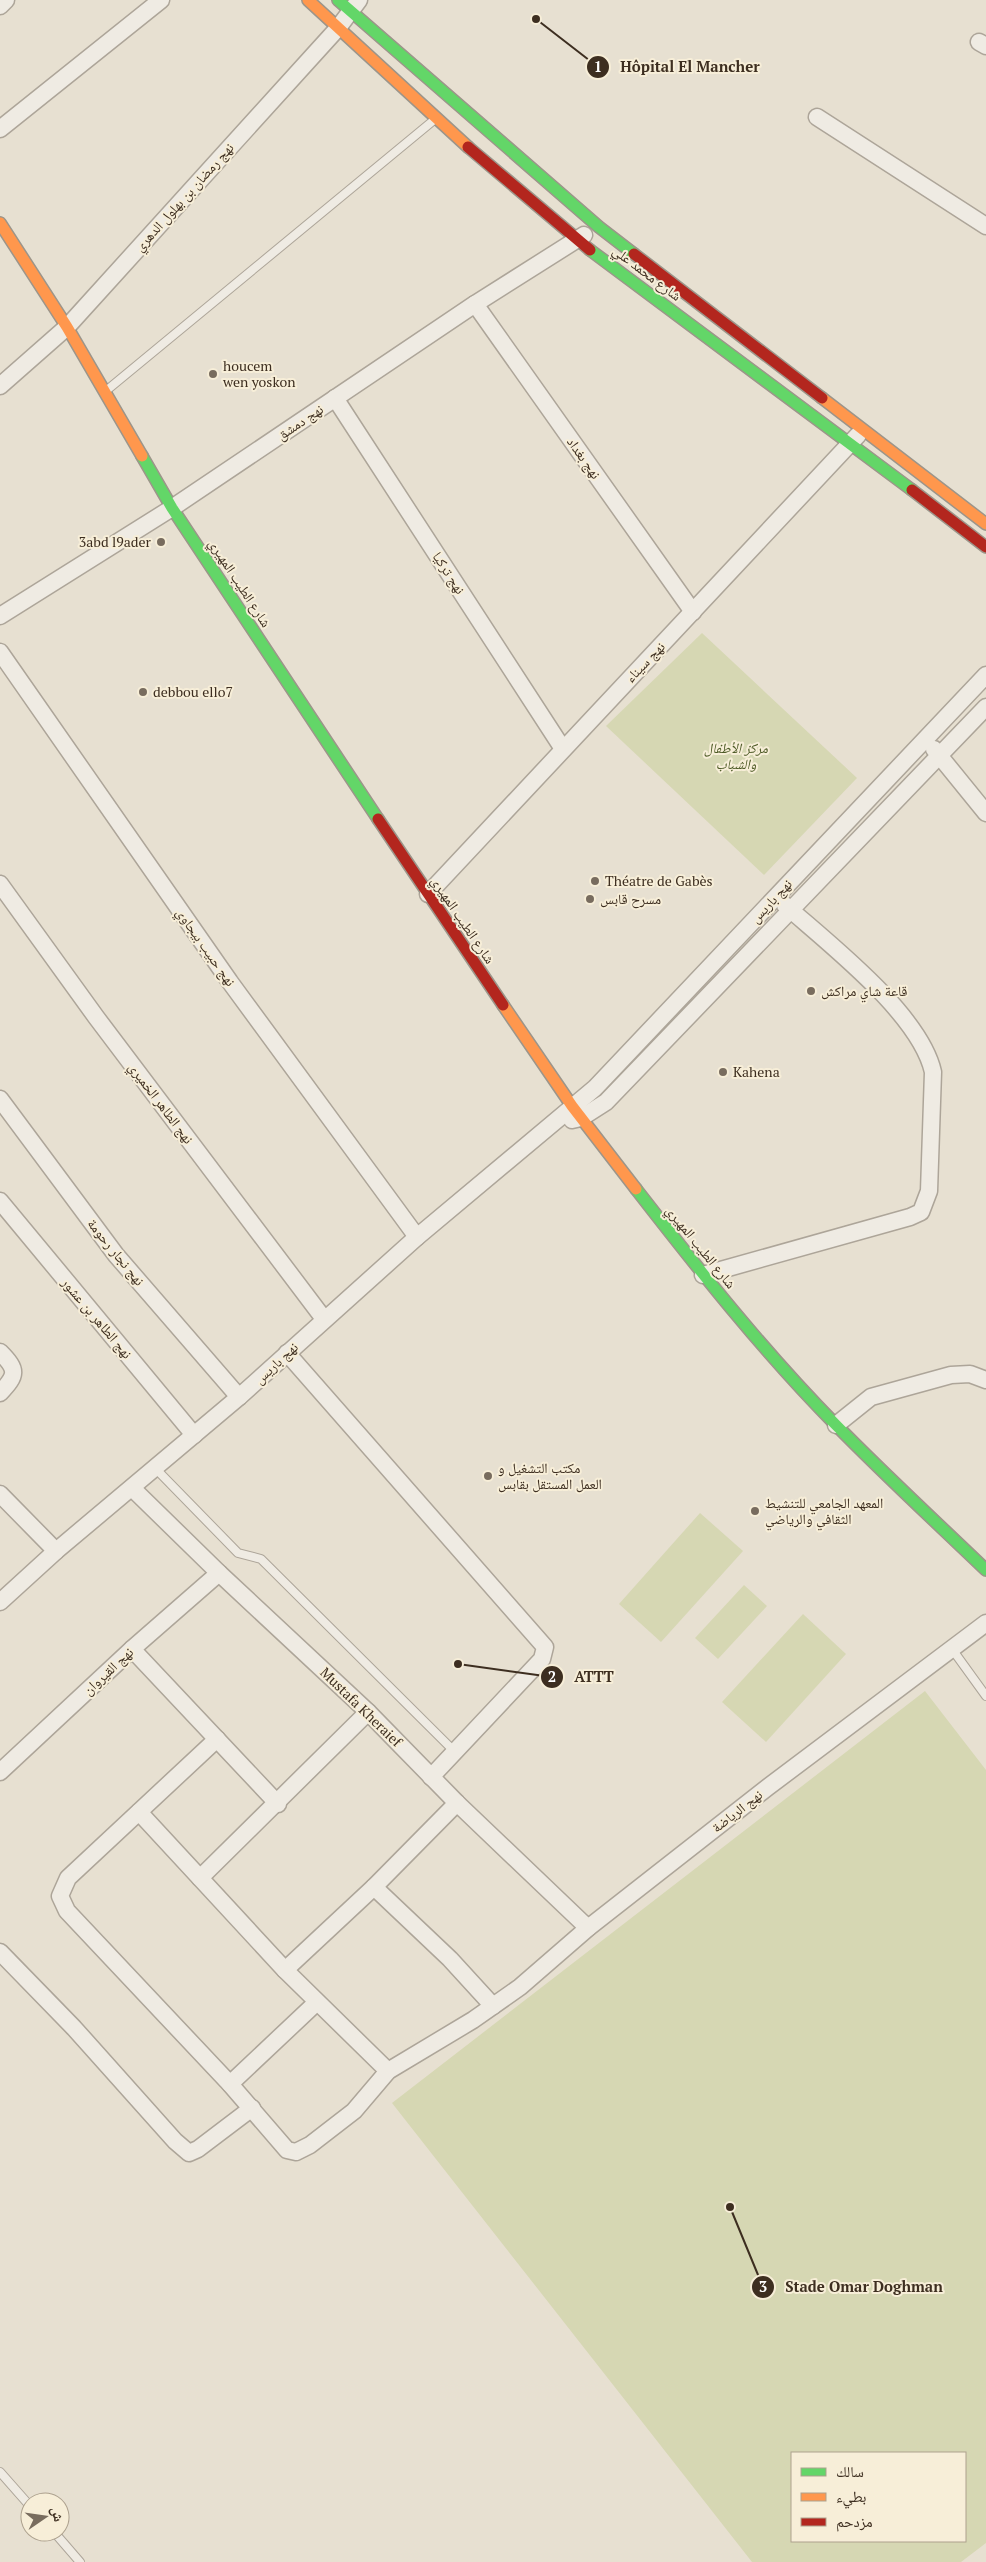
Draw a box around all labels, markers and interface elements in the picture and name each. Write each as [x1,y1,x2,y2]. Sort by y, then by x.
callout: Hôpital El Mancher [586,52,770,82]
text: 1 [594,56,602,76]
text: Hôpital El Mancher [620,56,760,76]
street label: نهج رمضان بن بهلول الدهري [130,138,240,257]
street label: شارع محمد علي [607,240,686,307]
place label: houcem wen yoskon [222,356,296,391]
marker: houcem wen yoskon [207,368,219,380]
street label: نهج دمشق [273,399,327,445]
street label: نهج بغداد [562,433,606,483]
place label: 3abd l9ader [79,532,152,551]
street label: شارع الطيب المهيري [203,535,276,632]
marker: 3abd l9ader [155,536,167,548]
street label: نهج تركيا [428,548,470,598]
street label: نهج سيناء [620,637,670,687]
place label: debbou ello7 [153,682,233,701]
marker: debbou ello7 [137,686,149,698]
park label: مركز الأطفال والشباب [704,738,769,773]
place label: Théatre de Gabès [605,871,713,890]
street label: شارع الطيب المهيري [425,872,500,969]
street label: نهج باريس [745,874,797,927]
marker: Théatre de Gabès [589,875,601,887]
place label: مسرح قابس [600,889,661,909]
marker: مسرح قابس [584,893,596,905]
street label: نهج حبيب بيجاوي [170,904,241,991]
place label: قاعة شاي مراكش [821,981,908,1003]
marker: قاعة شاي مراكش [805,985,817,997]
street label: نهج الطاهر الخميري [122,1058,198,1149]
place label: Kahena [733,1062,780,1081]
marker: Kahena [717,1066,729,1078]
street label: شارع الطيب المهيري [660,1201,741,1294]
street label: نهج نجار رحومة [83,1214,149,1290]
street label: نهج الطاهر بن عشور [56,1272,137,1363]
street label: نهج باريس [250,1337,303,1389]
place label: مكتب التشغيل و العمل المستقل بقابس [498,1458,602,1493]
marker: مكتب التشغيل و العمل المستقل بقابس [482,1470,494,1482]
place label: المعهد الجامعي للتنشيط الثقافي والرياضي [765,1493,883,1531]
marker: المعهد الجامعي للتنشيط الثقافي والرياضي [749,1505,761,1517]
street label: نهج القيروان [78,1642,138,1700]
callout: ATTT [539,1662,624,1692]
street label: Mustafa Kheraief [316,1663,407,1751]
text: 2 [548,1666,556,1686]
text: ATTT [574,1666,614,1686]
street label: نهج الرياضة [707,1785,767,1837]
callout: Stade Omar Doghman [750,2272,953,2302]
text: 3 [759,2276,767,2296]
text: Stade Omar Doghman [785,2276,943,2296]
legend [791,2452,966,2542]
text: سالك [836,2461,864,2481]
text: بطيء [836,2486,866,2509]
north arrow [20,2492,70,2542]
text: ش [47,2505,69,2523]
text: مزدحم [836,2511,873,2532]

